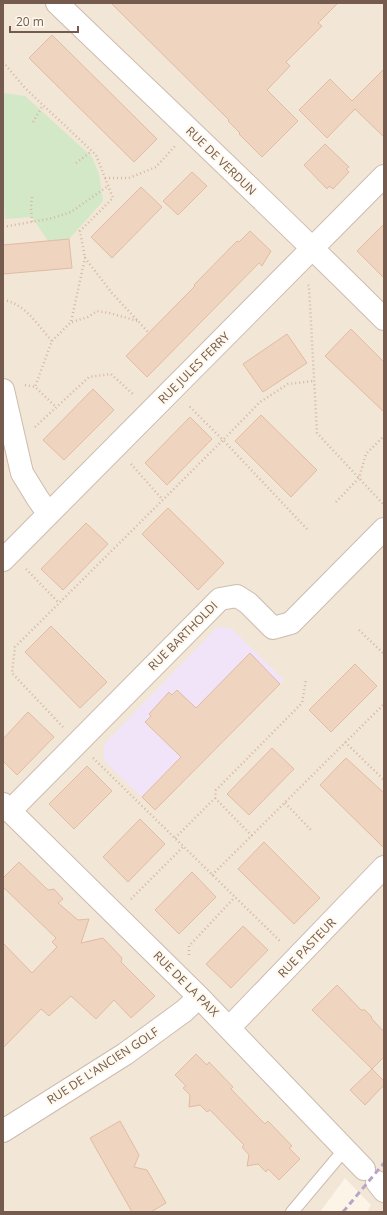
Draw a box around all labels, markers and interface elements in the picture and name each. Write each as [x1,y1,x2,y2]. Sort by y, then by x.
scale bar [10,8,78,34]
text: 20 m [16,13,44,30]
street label: RUE DE VERDUN [182,123,260,199]
street label: RUE JULES FERRY [154,328,233,407]
street label: RUE BARTHOLDI [144,597,221,674]
street label: RUE PASTEUR [274,914,340,981]
street label: RUE DE LA PAIX [150,947,223,1020]
street label: RUE DE L'ANCIEN GOLF [43,1023,162,1108]

